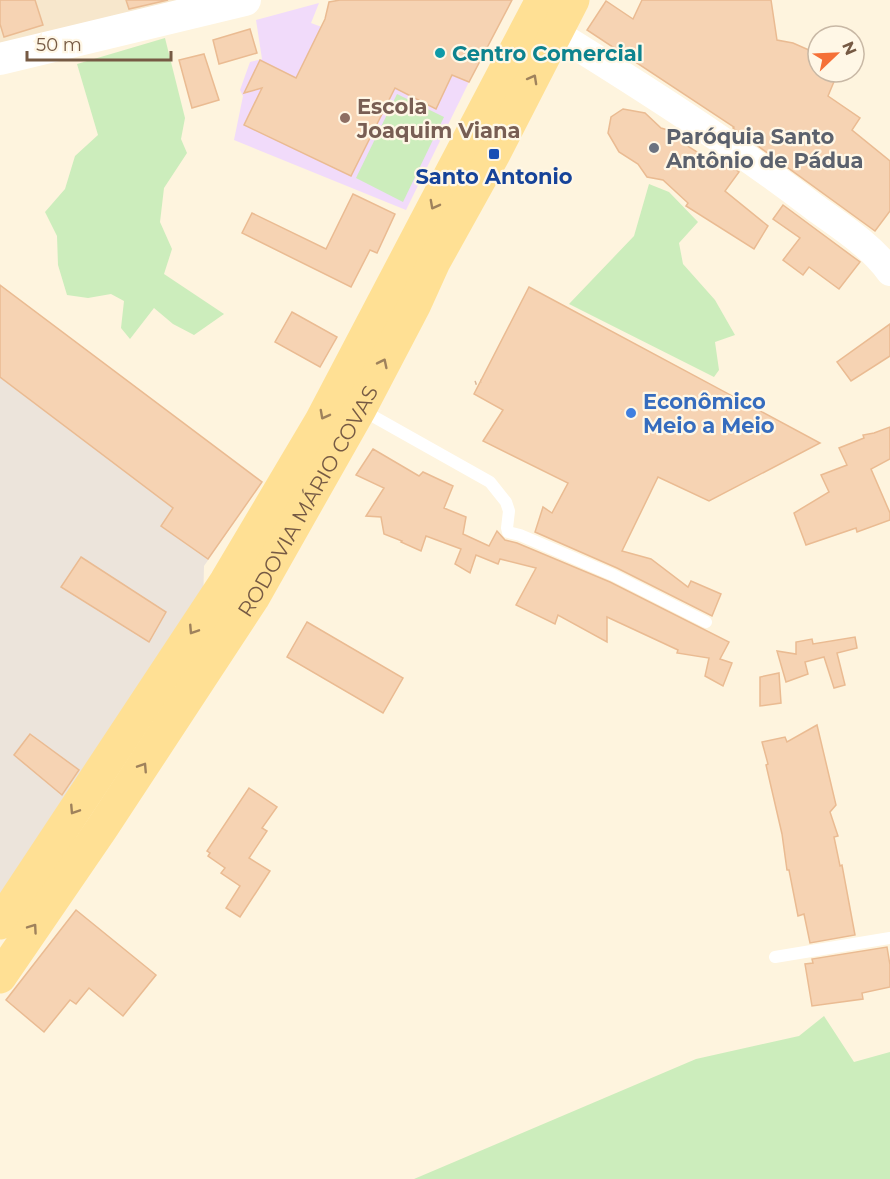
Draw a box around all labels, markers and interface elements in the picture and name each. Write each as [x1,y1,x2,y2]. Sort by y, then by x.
scale bar [27,24,171,62]
north arrow [806,24,866,84]
text: 50 m [36,34,82,56]
text: N [838,39,861,58]
place label: Centro Comercial [452,41,643,66]
marker: Centro Comercial [433,46,447,60]
one-way arrow [526,75,537,85]
place label: Escola Joaquim Viana [356,94,520,143]
marker: Escola Joaquim Viana [338,111,352,125]
place label: Paróquia Santo Antônio de Pádua [665,124,863,173]
marker: Paróquia Santo Antônio de Pádua [647,141,661,155]
marker: Santo Antonio [487,147,501,161]
place label: Santo Antonio [415,164,573,189]
one-way arrow [429,199,441,210]
one-way arrow [375,358,387,369]
street label: RODOVIA MÁRIO COVAS [232,381,383,621]
place label: Econômico Meio a Meio [643,389,775,438]
marker: Econômico Meio a Meio [624,406,638,420]
one-way arrow [320,409,331,420]
one-way arrow [190,623,201,634]
one-way arrow [135,763,147,773]
one-way arrow [70,804,82,814]
one-way arrow [26,924,37,935]

